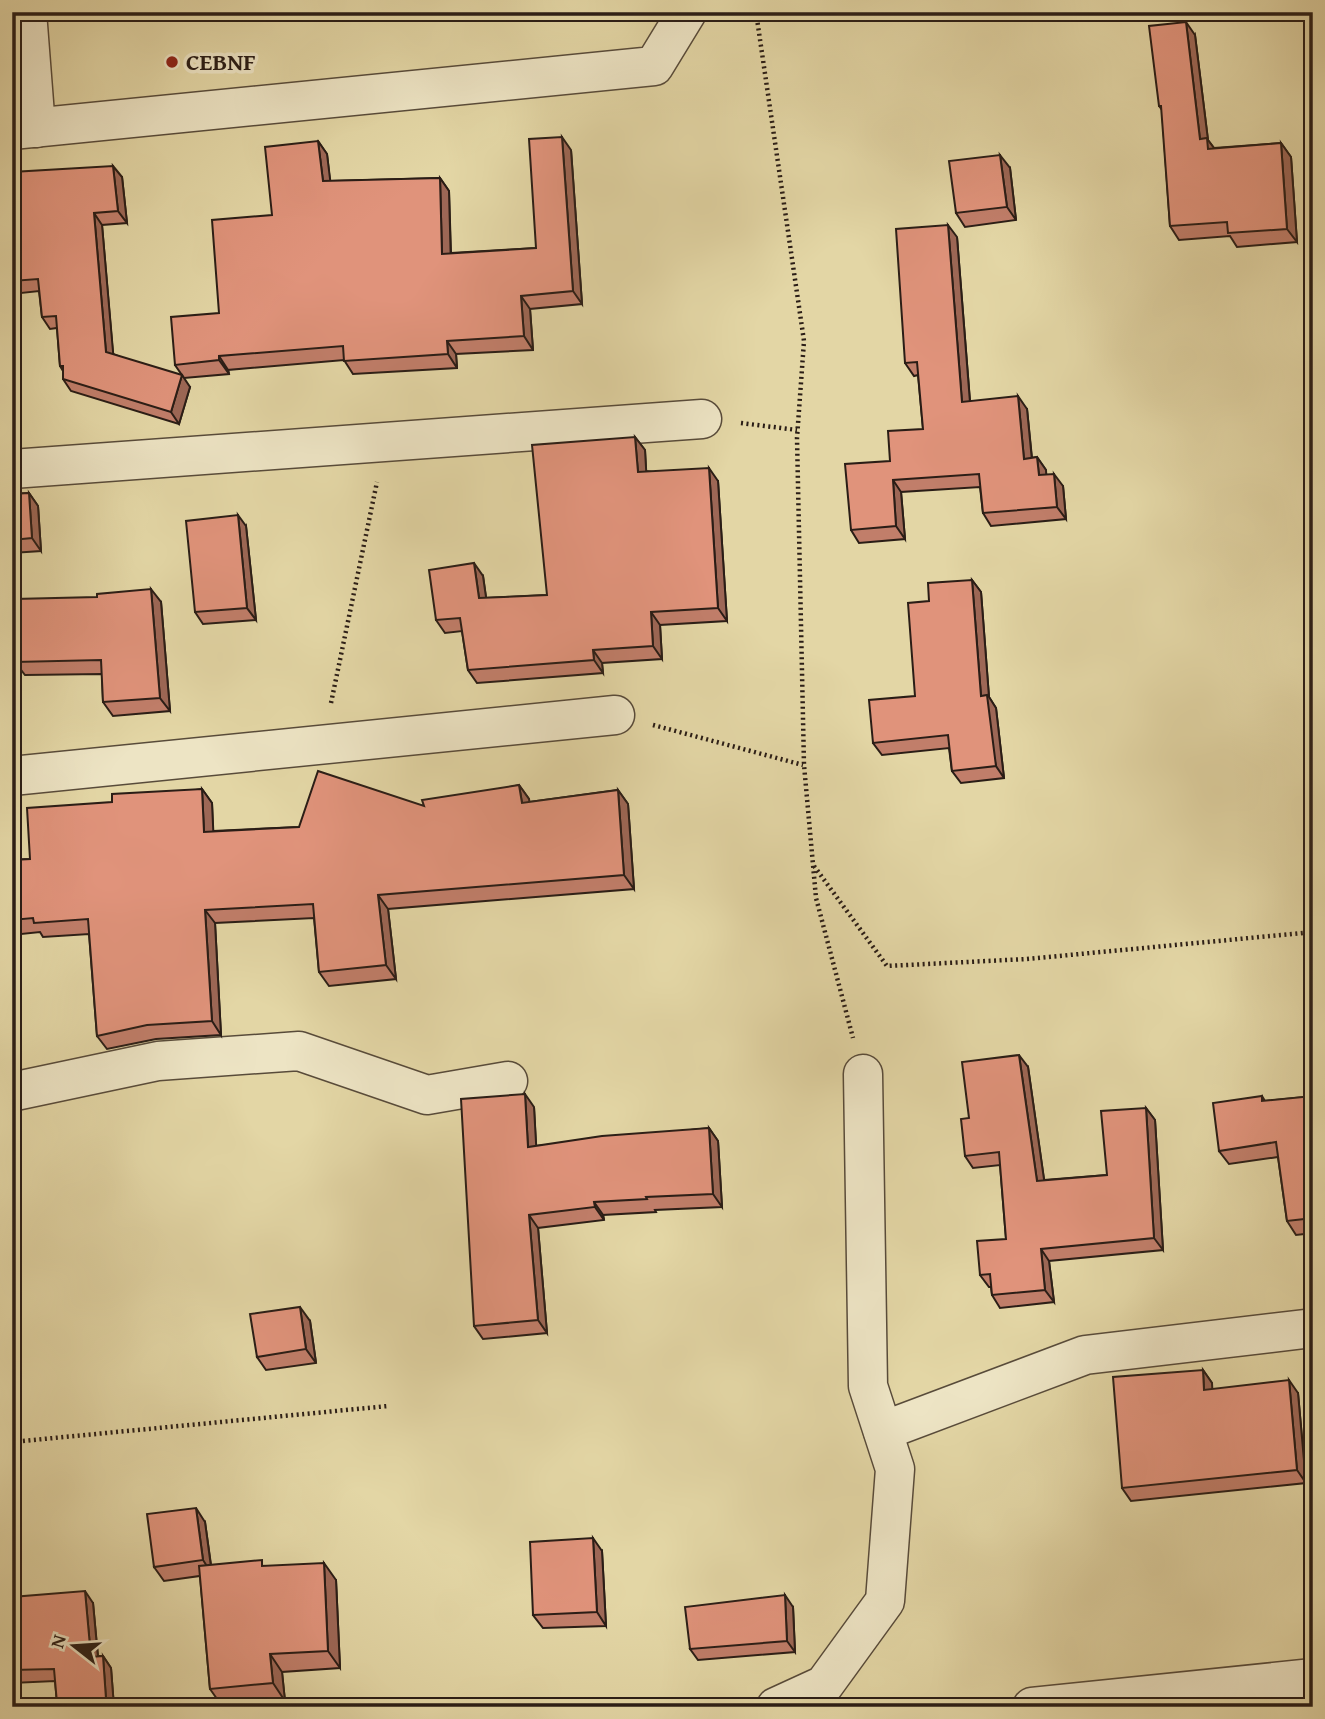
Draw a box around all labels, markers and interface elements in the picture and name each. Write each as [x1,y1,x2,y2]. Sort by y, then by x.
place label: CEBNF [186,44,256,79]
marker: CEBNF [164,54,180,70]
north arrow [38,1610,108,1680]
text: N [42,1631,73,1651]

